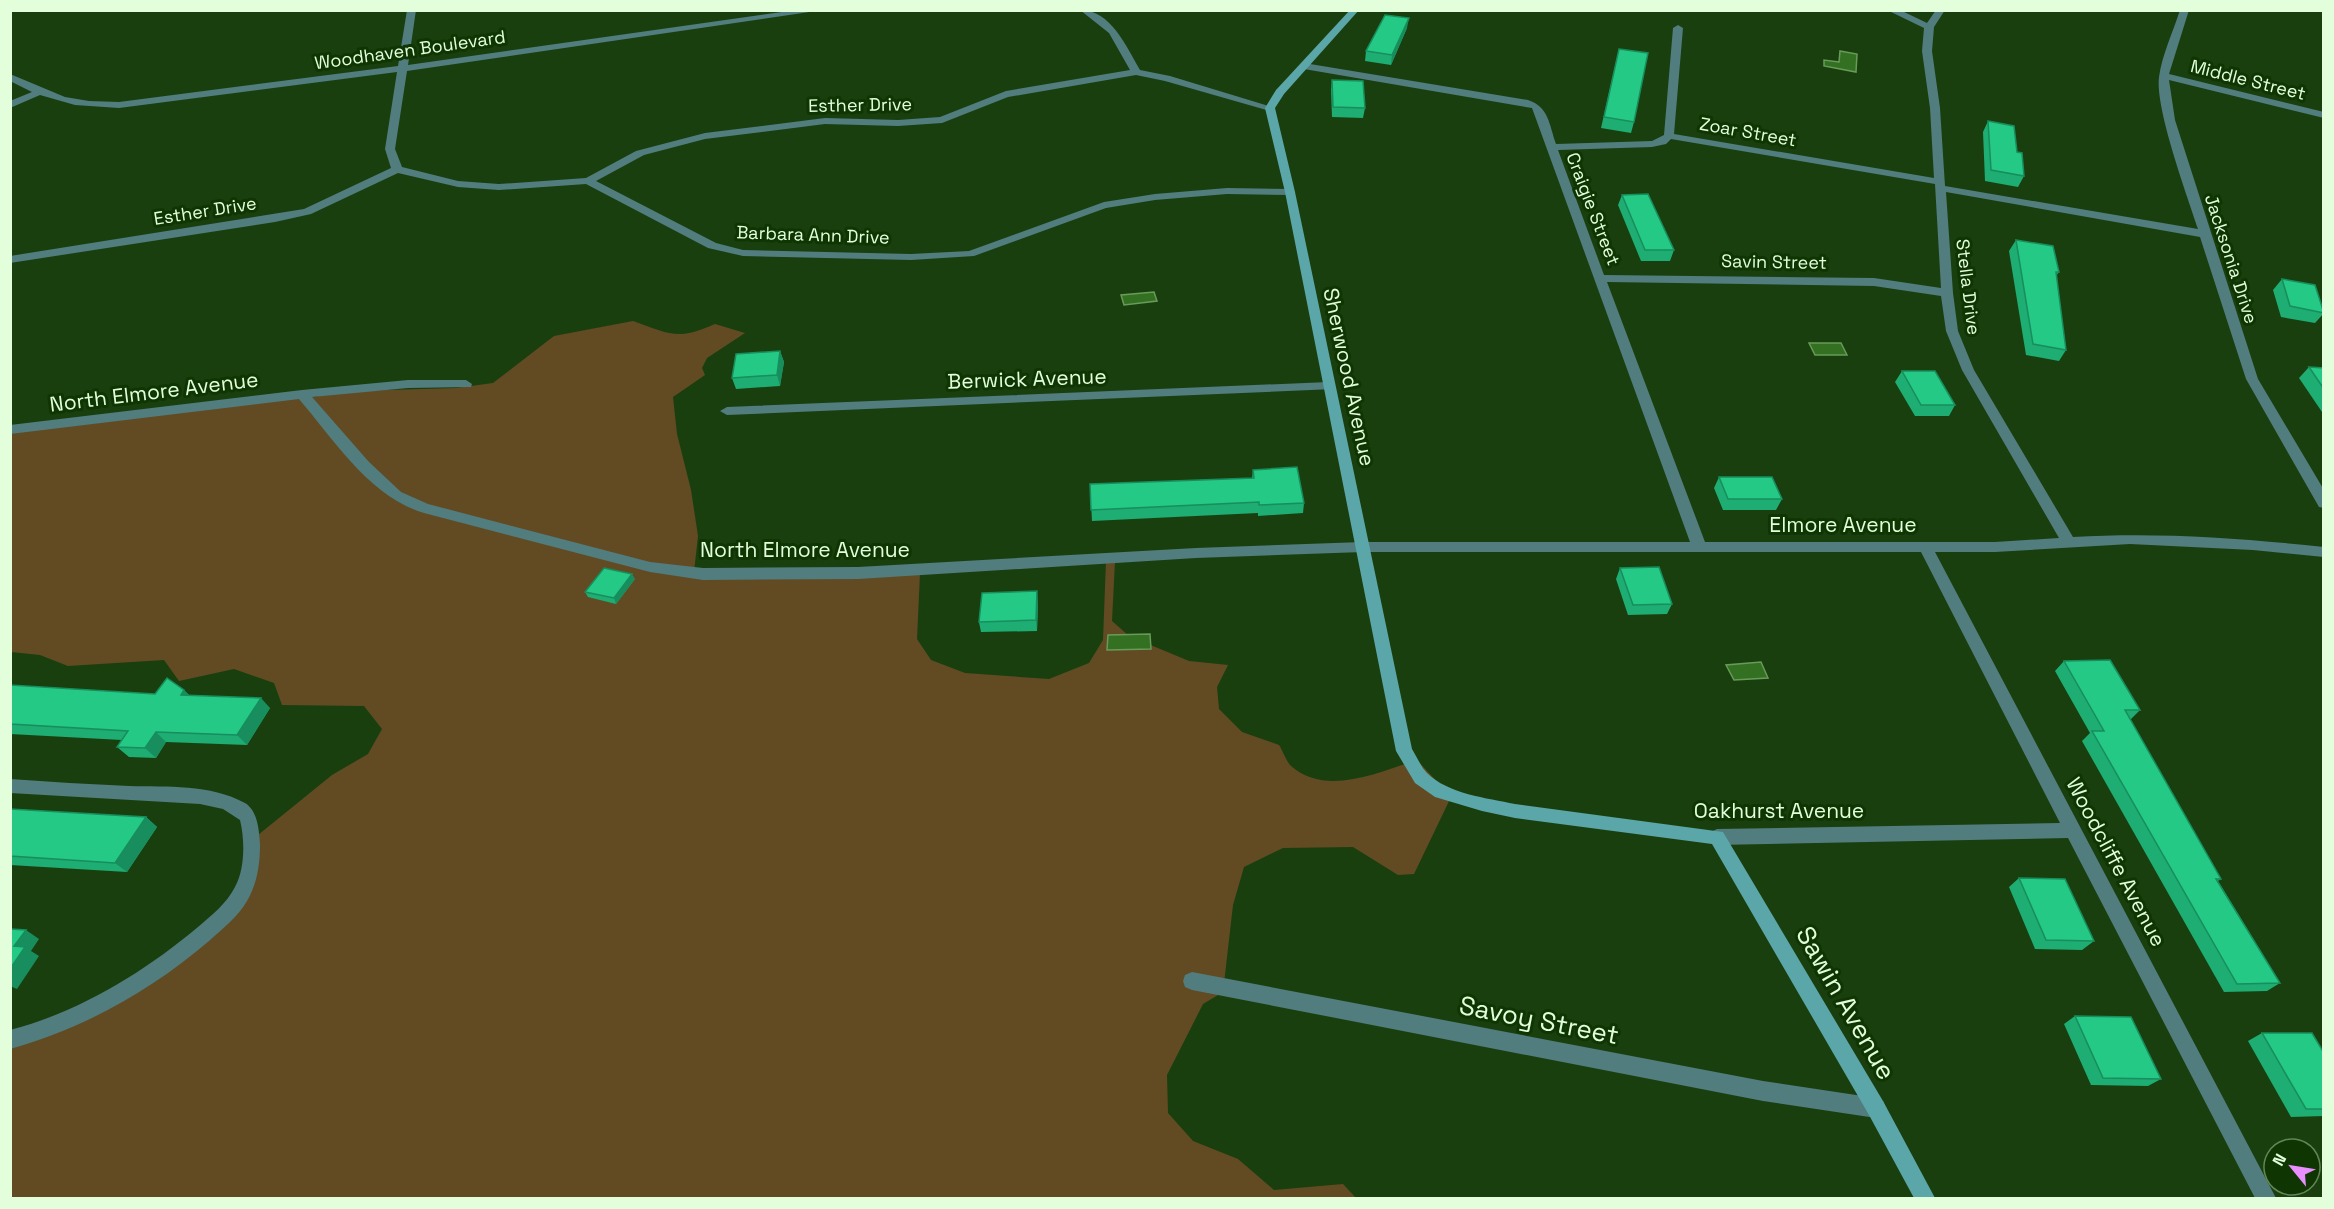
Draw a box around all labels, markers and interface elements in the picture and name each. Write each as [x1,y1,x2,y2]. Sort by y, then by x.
street label: Woodhaven Boulevard [313,25,507,74]
street label: Middle Street [2188,54,2308,105]
street label: Esther Drive [808,92,912,117]
street label: Zoar Street [1698,112,1798,151]
street label: Craigie Street [1561,149,1626,269]
street label: Esther Drive [152,191,258,230]
street label: Jacksonia Drive [2200,191,2263,326]
street label: Barbara Ann Drive [736,220,890,249]
street label: Stella Drive [1951,238,1986,336]
street label: Savin Street [1721,249,1827,274]
street label: Sherwood Avenue [1317,285,1382,468]
street label: Berwick Avenue [947,362,1107,395]
street label: North Elmore Avenue [48,365,260,418]
street label: Elmore Avenue [1769,511,1917,538]
street label: North Elmore Avenue [700,536,910,563]
street label: Woodcliffe Avenue [2060,773,2172,951]
street label: Oakhurst Avenue [1694,797,1864,824]
street label: Sawin Avenue [1788,920,1904,1086]
street label: Savoy Street [1456,988,1622,1052]
north arrow [2262,1137,2322,1197]
text: N [2268,1150,2291,1170]

